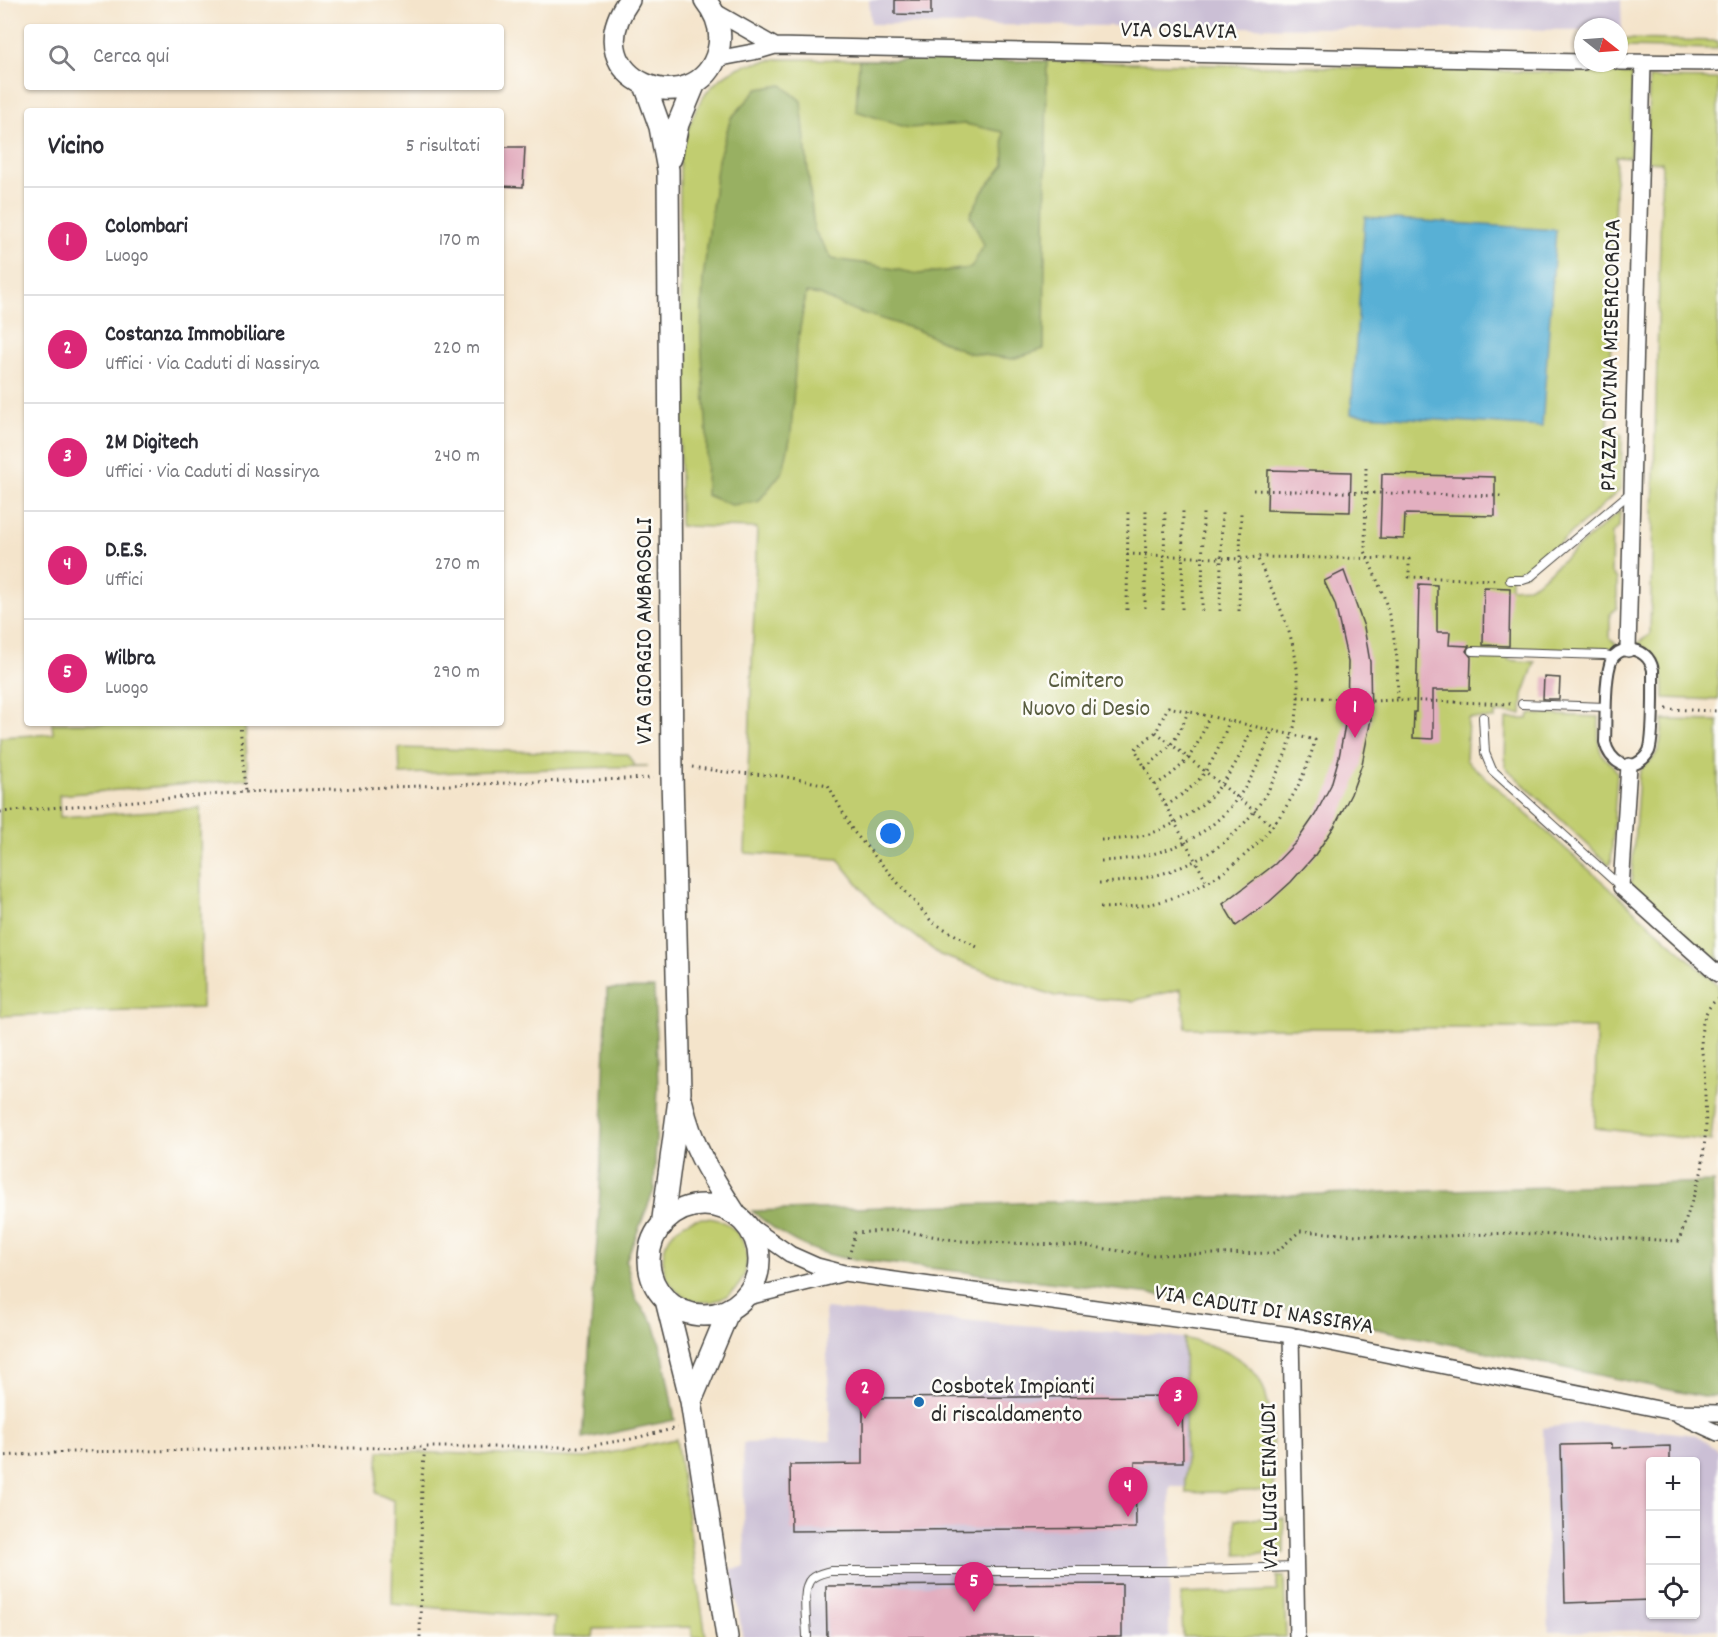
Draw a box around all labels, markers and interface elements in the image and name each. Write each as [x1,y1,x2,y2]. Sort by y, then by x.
street label: VIA OSLAVIA [1120,14,1238,50]
north arrow [1574,18,1628,72]
search box [24,24,504,90]
icon: search [45,41,78,74]
text: Cerca qui [93,42,169,73]
text: Vicino [48,129,104,166]
text: 5 risultati [405,133,480,161]
text: Colombari [105,212,188,243]
street label: PIAZZA DIVINA MISERICORDIA [1593,218,1631,492]
text: 1 [65,227,70,255]
text: 170 m [439,227,480,255]
text: Luogo [105,243,148,271]
text: Costanza Immobiliare [105,320,285,351]
text: 2 [63,335,72,363]
text: 220 m [433,335,480,363]
text: Uffici · Via Caduti di Nassirya [105,351,319,379]
text: 2M Digitech [105,428,198,459]
text: 3 [63,443,72,471]
text: 240 m [434,443,480,471]
text: Uffici · Via Caduti di Nassirya [105,459,319,487]
street label: VIA GIORGIO AMBROSOLI [629,517,663,745]
text: D.E.S. [105,536,147,567]
text: 4 [63,551,72,579]
text: 270 m [434,551,480,579]
text: Uffici [105,567,143,595]
text: Wilbra [105,644,155,675]
text: 5 [63,659,72,687]
text: 290 m [433,659,480,687]
park label: Cimitero Nuovo di Desio [1022,665,1150,727]
text: Luogo [105,675,148,703]
pin: 1 [1336,688,1374,738]
your location [876,819,905,848]
street label: VIA CADUTI DI NASSIRYA [1152,1277,1376,1345]
pin: 2 [846,1370,884,1419]
place label: Cosbotek Impianti di riscaldamento [931,1371,1094,1433]
pin: 3 [1158,1378,1198,1427]
marker: Cosbotek Impianti di riscaldamento [912,1395,926,1409]
street label: VIA LUIGI EINAUDI [1253,1402,1289,1569]
map controls [1646,1457,1700,1619]
button: + [1646,1457,1700,1511]
pin: 4 [1108,1468,1148,1517]
button: − [1646,1511,1700,1565]
pin: 5 [954,1562,994,1612]
button: locate [1646,1565,1700,1619]

